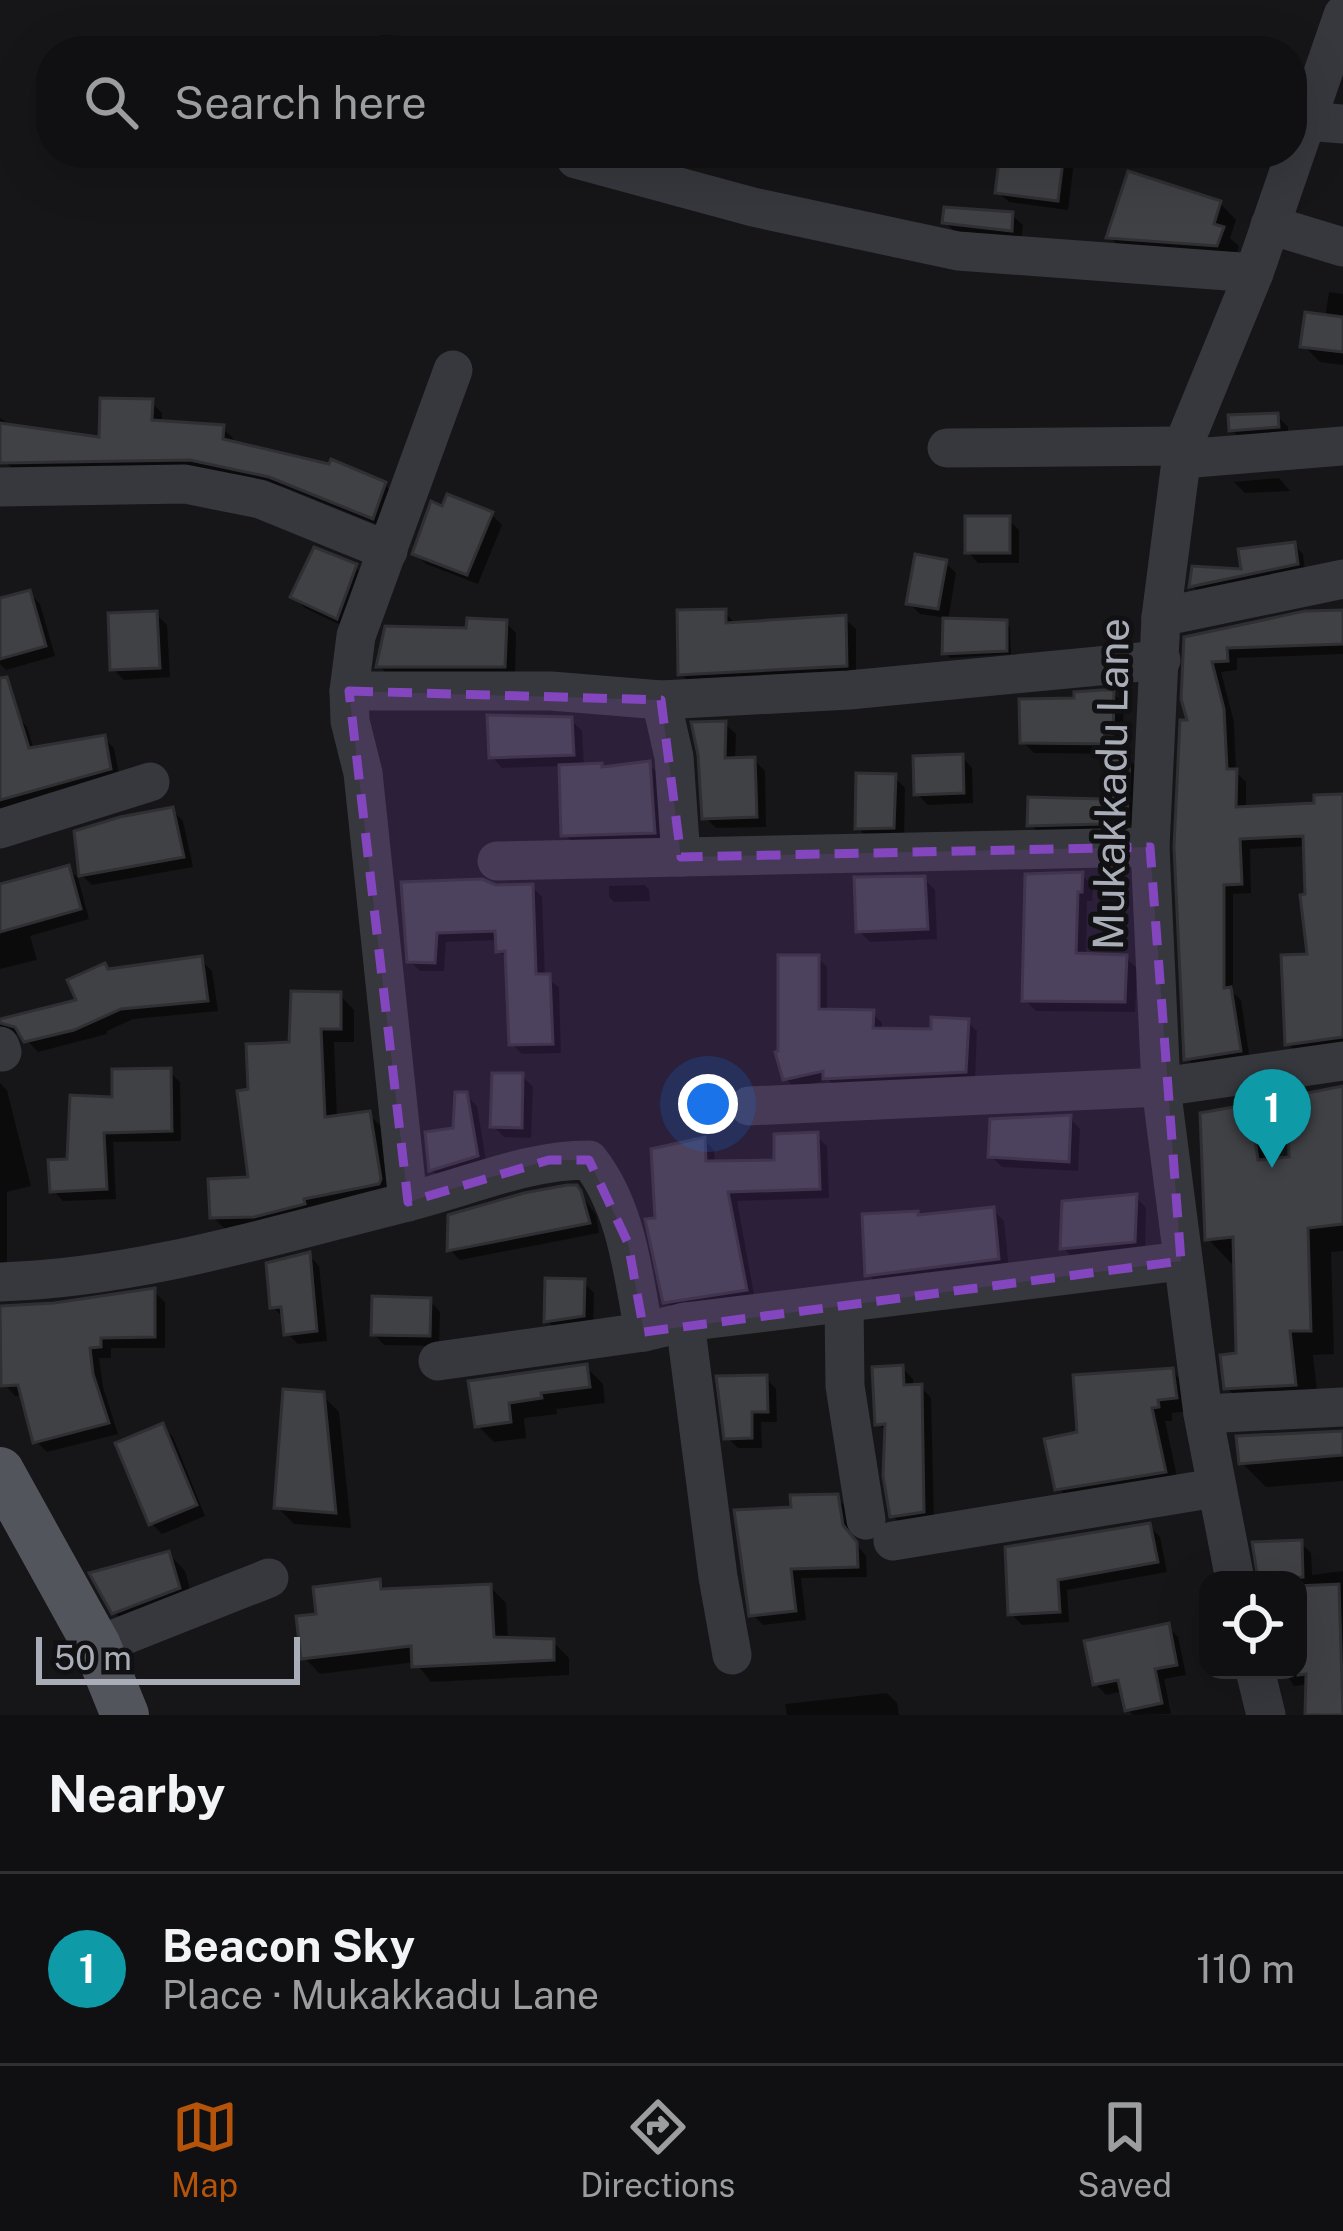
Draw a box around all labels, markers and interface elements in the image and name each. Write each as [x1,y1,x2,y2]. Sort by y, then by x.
search box [36,36,1307,168]
icon: search [78,69,144,135]
text: Search here [174,76,427,129]
street label: Mukakkadu Lane [1083,617,1138,951]
pin: 1 [1233,1069,1311,1168]
your location [678,1074,738,1134]
map controls [1199,1571,1307,1679]
button: locate [1199,1571,1307,1679]
scale bar [36,1631,300,1684]
text: 50 m [54,1639,132,1677]
text: Nearby [48,1764,225,1823]
text: Beacon Sky [162,1919,415,1972]
text: 1 [79,1946,95,1992]
text: 110 m [1196,1946,1295,1992]
text: Place · Mukakkadu Lane [162,1972,599,2018]
tab: Map [171,2094,238,2204]
tab: Directions [580,2094,735,2204]
tab: Saved [1078,2094,1172,2204]

